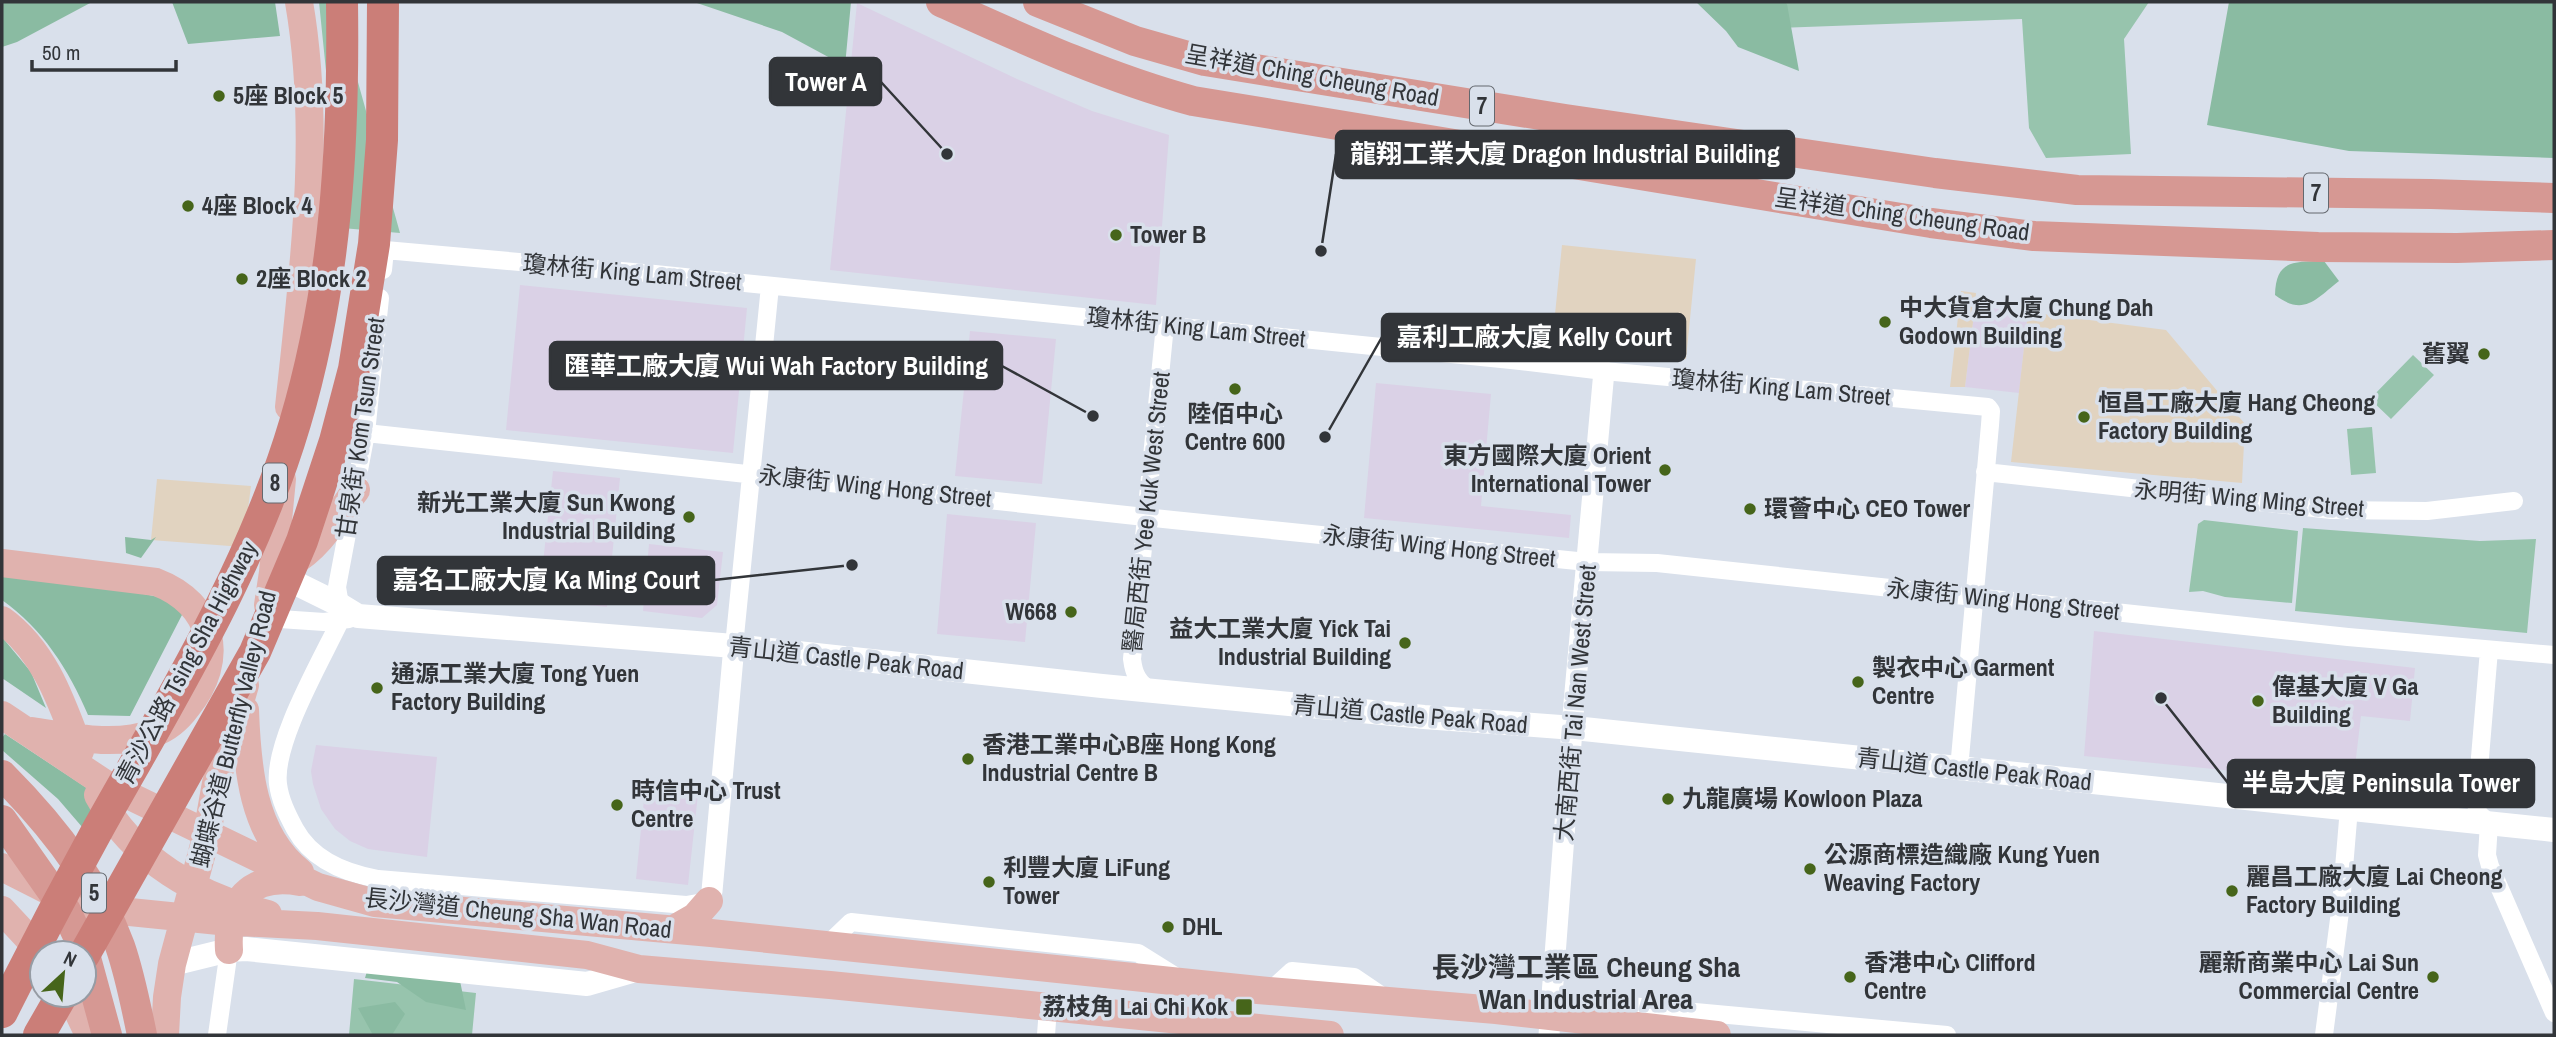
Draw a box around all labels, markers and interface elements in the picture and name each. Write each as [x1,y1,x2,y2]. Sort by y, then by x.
scale bar [32,28,175,72]
street label: 呈祥道 Ching Cheung Road [1183,37,1441,113]
text: 50 m [42,38,80,67]
callout: Tower A [770,58,881,105]
text: Tower A [785,64,867,99]
place label: 5座 Block 5 [233,79,343,111]
road number: 7 [1470,86,1494,125]
marker: 5座 Block 5 [211,88,227,104]
callout: 龍翔工業大廈 Dragon Industrial Building [1336,131,1794,178]
text: 龍翔工業大廈 Dragon Industrial Building [1350,136,1780,171]
road number: 7 [2304,174,2328,212]
street label: 呈祥道 Ching Cheung Road [1773,180,2032,248]
place label: 4座 Block 4 [202,189,312,221]
marker: 4座 Block 4 [180,198,196,214]
place label: Tower B [1130,218,1206,250]
marker: Tower B [1108,227,1124,243]
street label: 瓊林街 King Lam Street [521,246,743,298]
place label: 2座 Block 2 [256,262,366,294]
marker: 2座 Block 2 [234,271,250,287]
place label: 中大貨倉大廈 Chung Dah Godown Building [1899,291,2153,351]
street label: 瓊林街 King Lam Street [1085,300,1308,354]
callout: 嘉利工廠大廈 Kelly Court [1382,314,1685,361]
marker: 中大貨倉大廈 Chung Dah Godown Building [1877,314,1893,330]
street label: 甘泉街 Kom Tsun Street [329,315,391,541]
text: 嘉利工廠大廈 Kelly Court [1396,319,1672,354]
place label: 舊翼 [2422,337,2470,369]
callout: 匯華工廠大廈 Wui Wah Factory Building [550,342,1002,389]
marker: 舊翼 [2476,346,2492,362]
text: 匯華工廠大廈 Wui Wah Factory Building [564,348,988,383]
street label: 瓊林街 King Lam Street [1670,361,1892,413]
street label: 醫局西街 Yee Kuk West Street [1115,369,1177,654]
marker: 陸佰中心 Centre 600 [1227,381,1243,397]
place label: 恒昌工廠大廈 Hang Cheong Factory Building [2098,386,2375,446]
place label: 陸佰中心 Centre 600 [1185,397,1285,457]
marker: 恒昌工廠大廈 Hang Cheong Factory Building [2076,409,2092,425]
place label: 東方國際大廈 Orient International Tower [1444,439,1651,499]
street label: 永康街 Wing Hong Street [757,458,994,514]
marker: 東方國際大廈 Orient International Tower [1657,462,1673,478]
road number: 8 [263,463,287,503]
street label: 永明街 Wing Ming Street [2133,472,2366,524]
place label: 新光工業大廈 Sun Kwong Industrial Building [417,486,675,546]
place label: 環薈中心 CEO Tower [1764,492,1970,524]
marker: 環薈中心 CEO Tower [1742,501,1758,517]
marker: 新光工業大廈 Sun Kwong Industrial Building [681,509,697,525]
street label: 永康街 Wing Hong Street [1321,518,1558,574]
street label: 青沙公路 Tsing Sha Highway [108,535,264,790]
callout: 嘉名工廠大廈 Ka Ming Court [378,557,714,604]
text: 嘉名工廠大廈 Ka Ming Court [392,562,700,597]
street label: 大南西街 Tai Nan West Street [1547,563,1603,843]
street label: 永康街 Wing Hong Street [1885,571,2122,627]
street label: 蝴蝶谷道 Butterfly Valley Road [183,587,283,870]
place label: W668 [1006,595,1057,627]
marker: W668 [1063,604,1079,620]
place label: 益大工業大廈 Yick Tai Industrial Building [1169,612,1391,672]
street label: 青山道 Castle Peak Road [727,630,965,686]
marker: 益大工業大廈 Yick Tai Industrial Building [1397,635,1413,651]
place label: 製衣中心 Garment Centre [1872,651,2055,711]
place label: 通源工業大廈 Tong Yuen Factory Building [391,657,639,717]
place label: 偉基大廈 V Ga Building [2272,670,2418,730]
marker: 製衣中心 Garment Centre [1850,674,1866,690]
marker: 通源工業大廈 Tong Yuen Factory Building [369,680,385,696]
street label: 青山道 Castle Peak Road [1291,688,1529,740]
marker: 偉基大廈 V Ga Building [2250,693,2266,709]
place label: 香港工業中心B座 Hong Kong Industrial Centre B [982,728,1276,788]
street label: 青山道 Castle Peak Road [1855,741,2093,797]
marker: 香港工業中心B座 Hong Kong Industrial Centre B [960,751,976,767]
callout: 半島大廈 Peninsula Tower [2228,760,2534,807]
text: 半島大廈 Peninsula Tower [2242,765,2521,800]
place label: 時信中心 Trust Centre [631,774,781,834]
place label: 九龍廣場 Kowloon Plaza [1682,782,1922,814]
marker: 九龍廣場 Kowloon Plaza [1660,791,1676,807]
marker: 時信中心 Trust Centre [609,797,625,813]
place label: 公源商標造織廠 Kung Yuen Weaving Factory [1824,838,2100,898]
place label: 利豐大廈 LiFung Tower [1003,851,1170,911]
place label: 麗昌工廠大廈 Lai Cheong Factory Building [2246,860,2503,920]
marker: 公源商標造織廠 Kung Yuen Weaving Factory [1802,861,1818,877]
road number: 5 [82,874,106,912]
marker: 利豐大廈 LiFung Tower [981,874,997,890]
street label: 長沙灣道 Cheung Sha Wan Road [363,881,673,945]
marker: 麗昌工廠大廈 Lai Cheong Factory Building [2224,883,2240,899]
place label: DHL [1182,910,1222,942]
marker: DHL [1160,919,1176,935]
north arrow [28,939,98,1009]
text: N [60,945,81,973]
place label: 香港中心 Clifford Centre [1864,946,2035,1006]
place label: 麗新商業中心 Lai Sun Commercial Centre [2198,946,2419,1006]
district label: 長沙灣工業區 Cheung Sha Wan Industrial Area [1432,948,1740,1018]
marker: 香港中心 Clifford Centre [1842,969,1858,985]
marker: 麗新商業中心 Lai Sun Commercial Centre [2425,969,2441,985]
place label: 荔枝角 Lai Chi Kok [1042,990,1228,1022]
marker: 荔枝角 Lai Chi Kok [1234,997,1254,1017]

